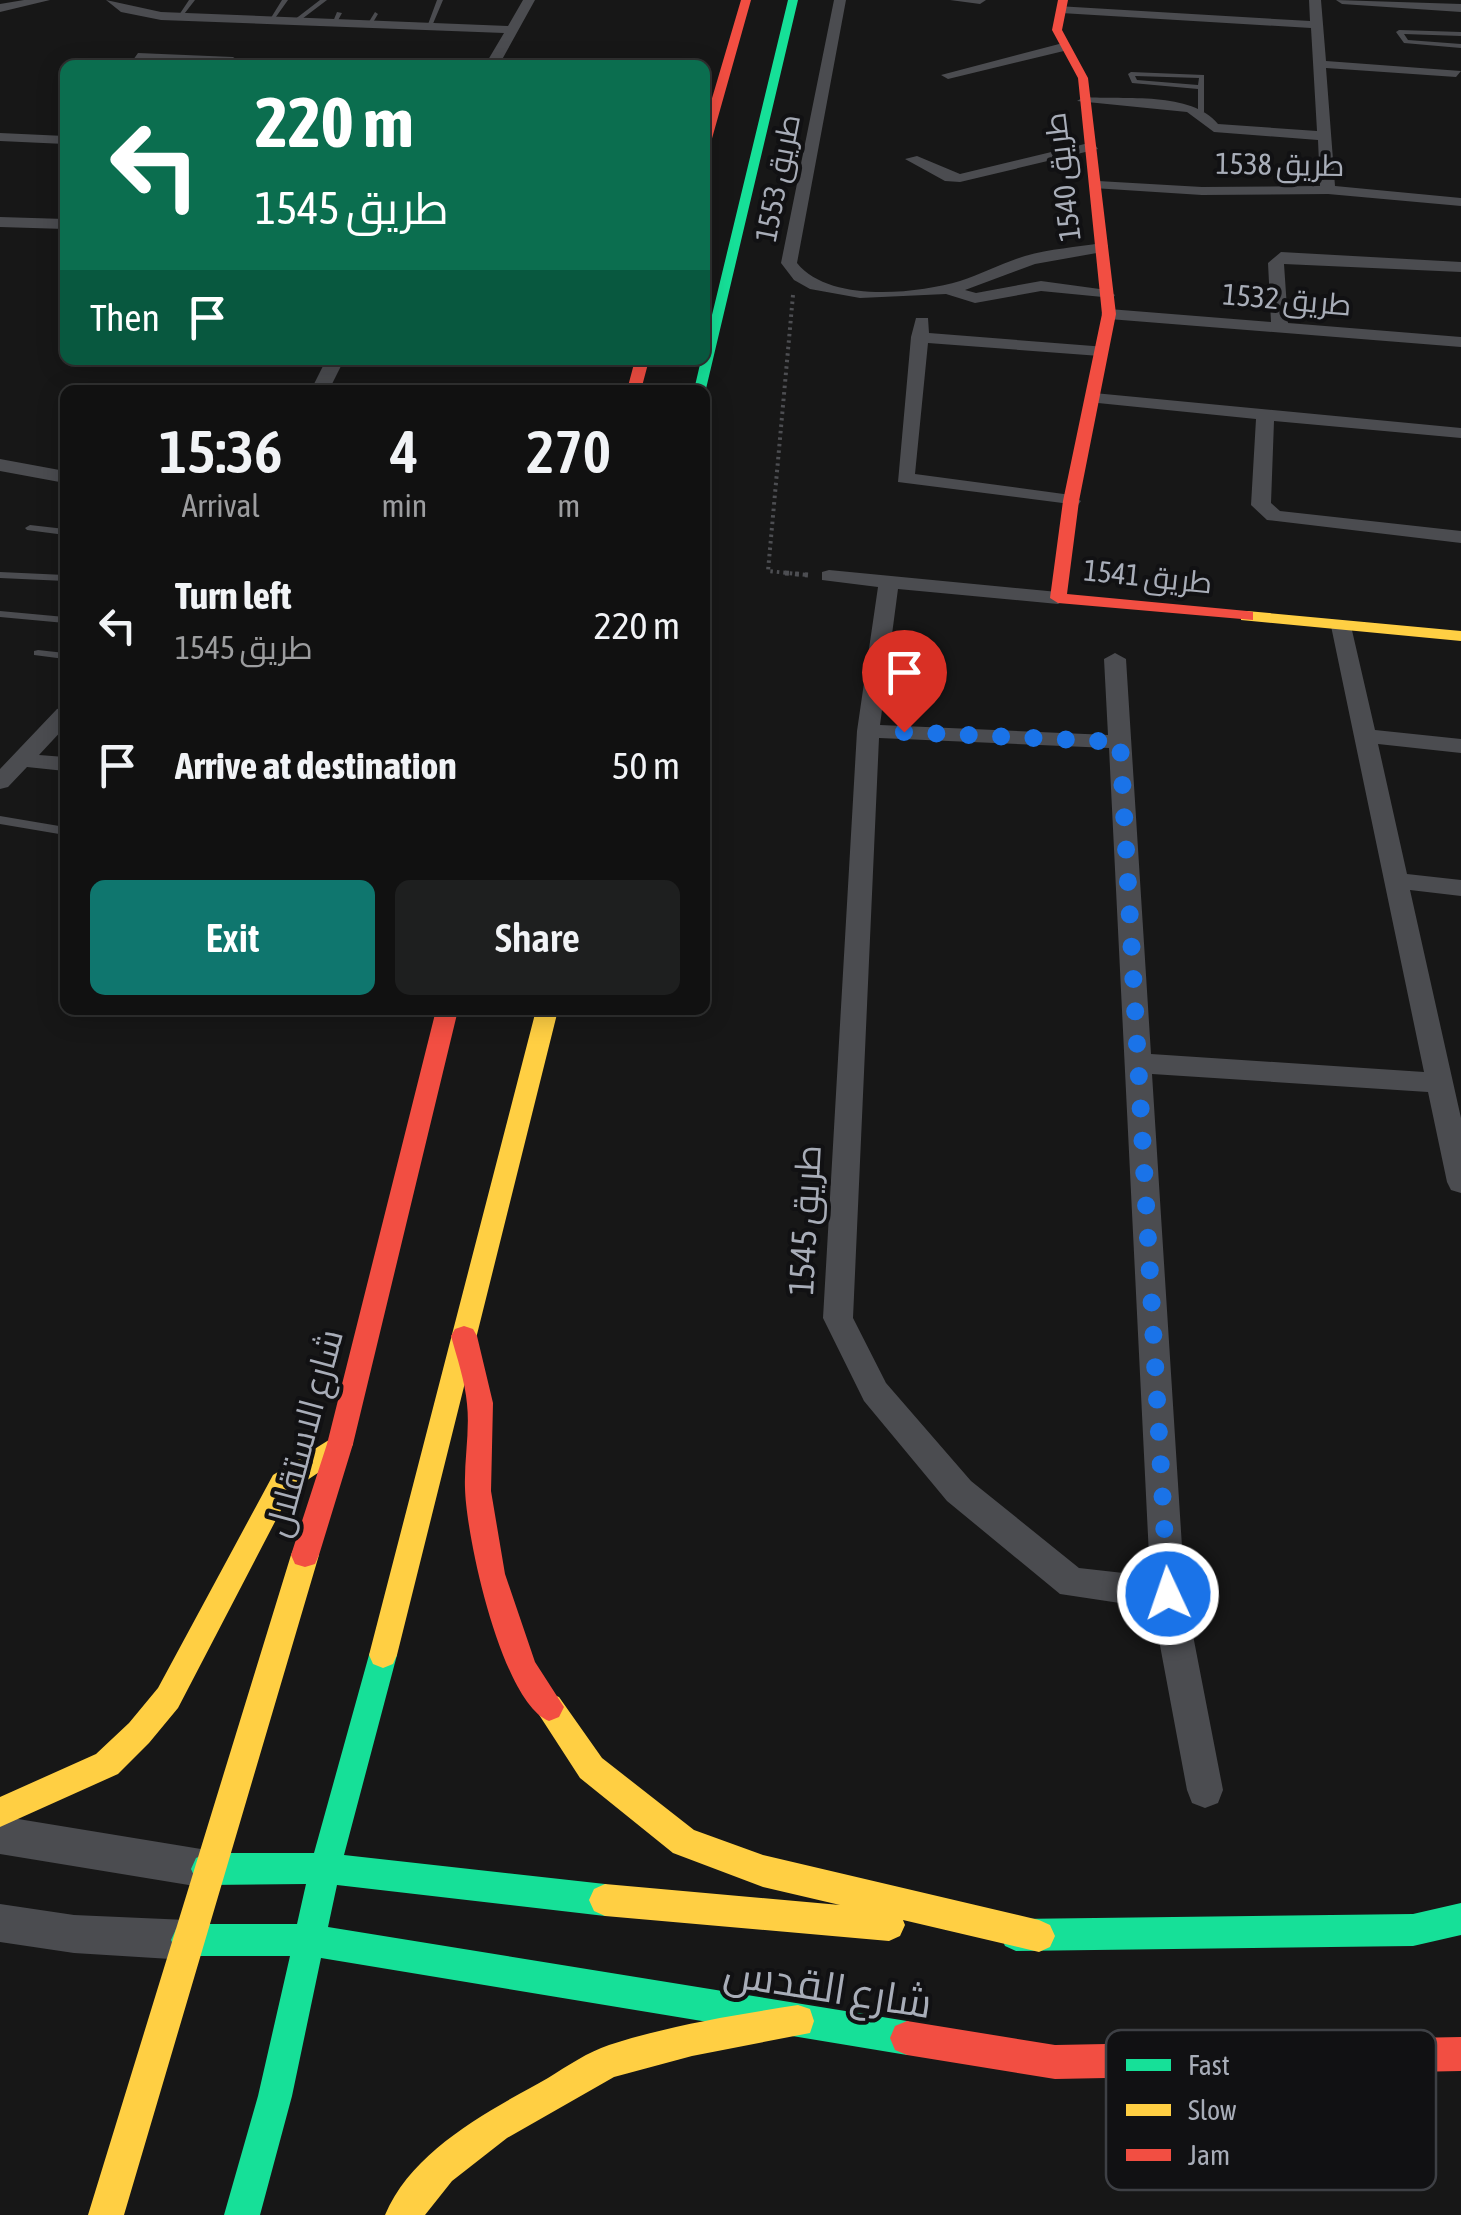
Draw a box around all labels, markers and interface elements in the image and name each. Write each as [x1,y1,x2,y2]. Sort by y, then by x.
text: 220 m [255,82,414,162]
icon: left [90,100,220,230]
street label: طريق 1553 [748,111,808,245]
street label: طريق 1540 [1037,111,1089,243]
street label: طريق 1538 [1215,146,1345,184]
text: طريق 1545 [255,182,449,234]
street label: طريق 1532 [1221,276,1353,324]
icon: arrive [180,290,235,345]
text: Then [90,296,160,339]
text: 15:36 [159,417,282,486]
text: 4 [390,417,419,486]
text: 270 [526,417,611,486]
text: Arrival [182,487,260,524]
text: min [381,487,427,524]
text: m [557,487,580,524]
street label: طريق 1541 [1082,552,1214,602]
text: Turn left [175,574,291,617]
icon: left [90,598,145,653]
text: 220 m [594,604,680,647]
text: طريق 1545 [175,629,313,666]
pin [862,630,947,733]
icon: arrive [877,645,932,700]
icon: arrive [90,738,145,793]
text: Arrive at destination [175,744,457,787]
text: 50 m [612,744,680,787]
button: Exit [90,880,375,995]
button: Share [395,880,680,995]
street label: طريق 1545 [780,1144,831,1296]
street label: شارع الاستقلال [256,1325,354,1542]
position arrow [1116,1542,1220,1646]
street label: شارع القدس [720,1947,936,2031]
legend [1106,2030,1436,2190]
text: Fast [1188,2049,1230,2081]
text: Slow [1188,2094,1237,2126]
text: Jam [1188,2139,1230,2171]

